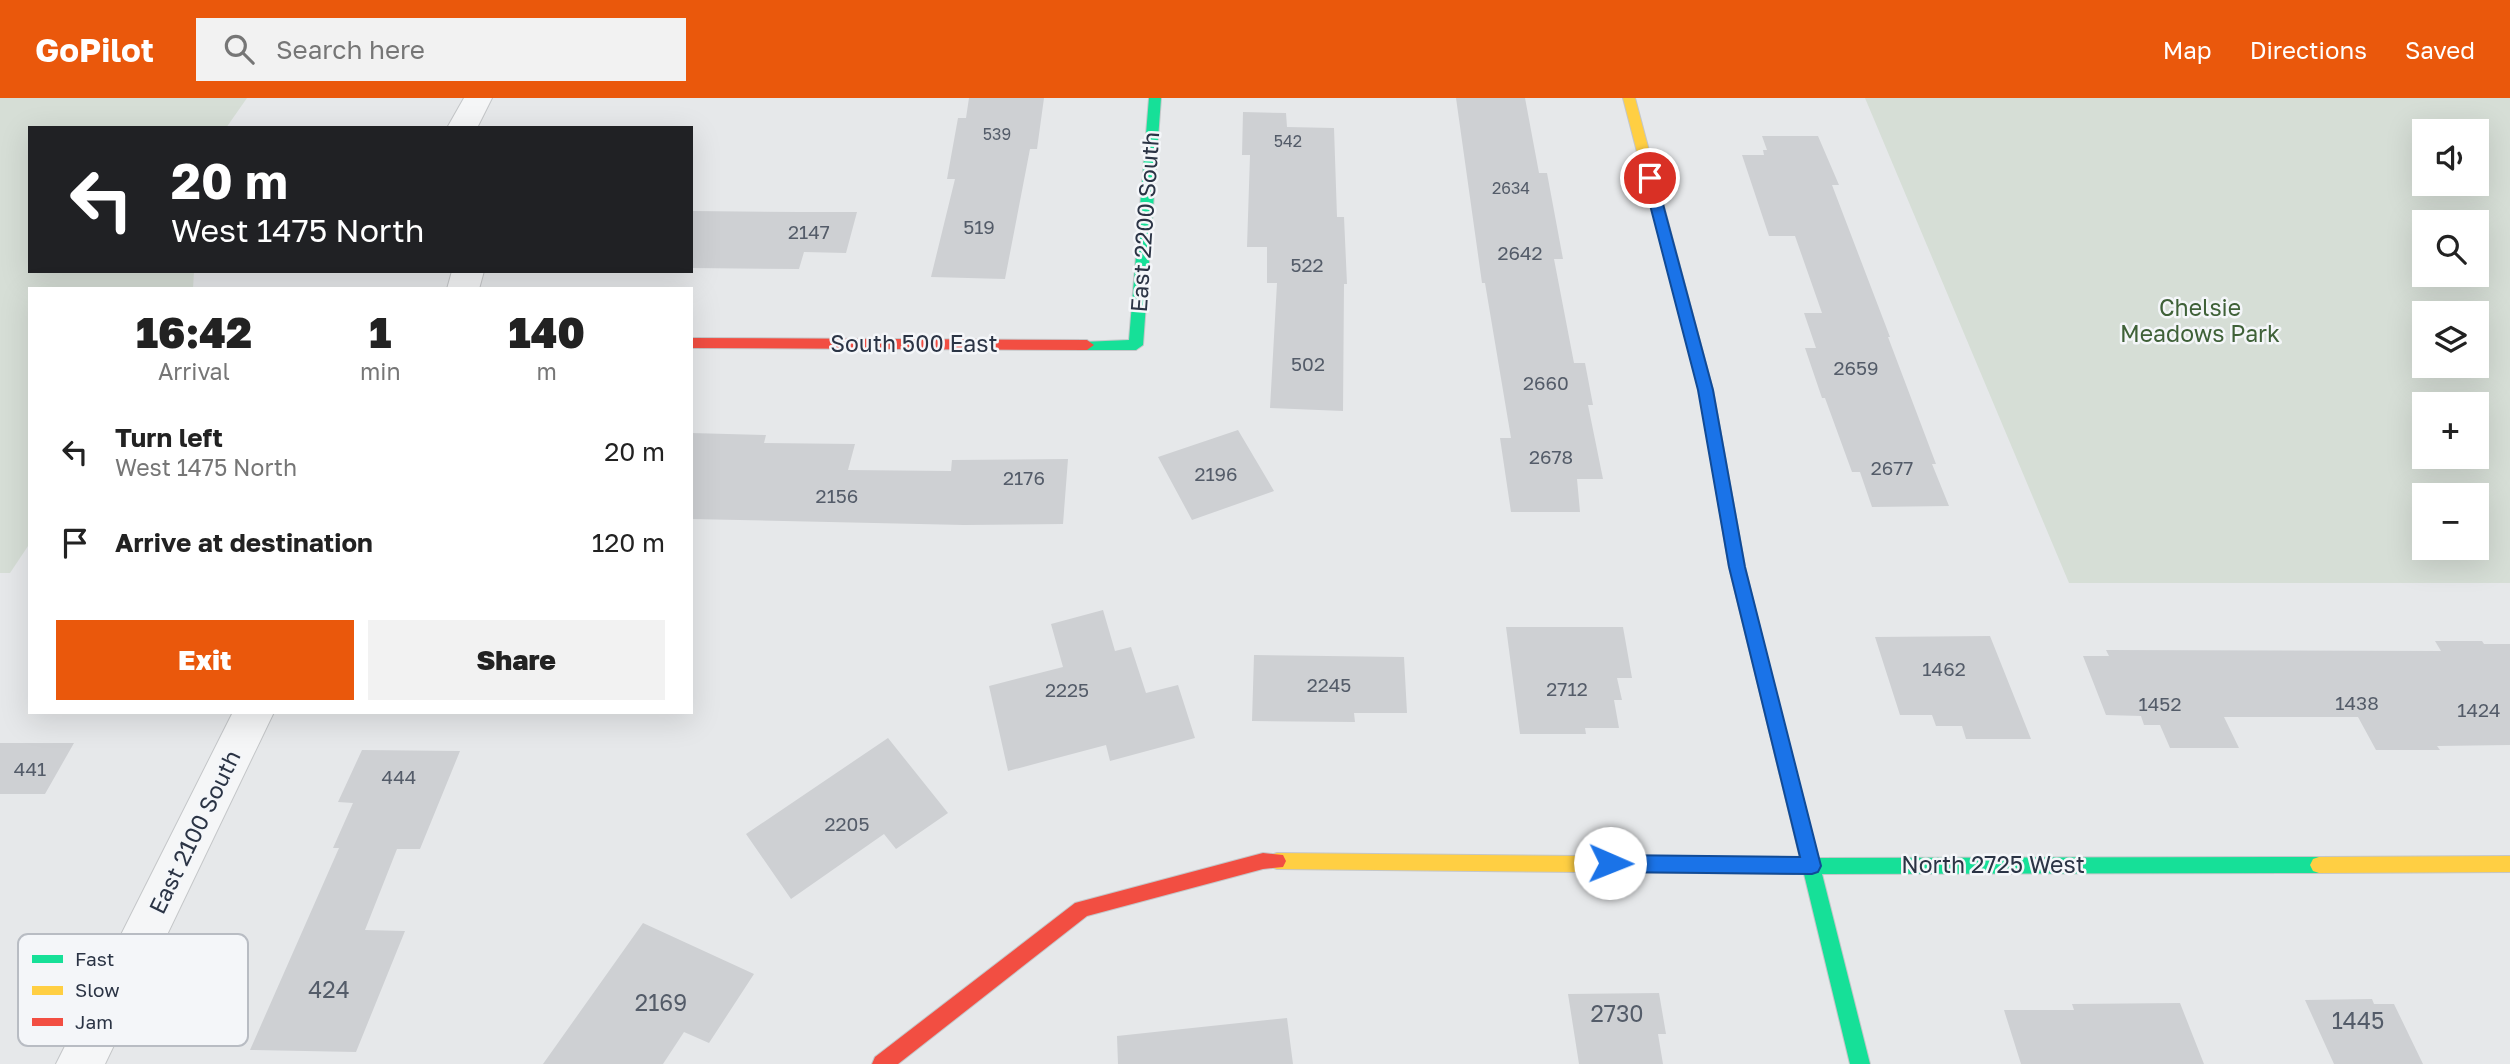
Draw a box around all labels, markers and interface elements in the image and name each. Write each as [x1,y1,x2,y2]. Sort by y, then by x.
search box [196,18,686,81]
text: GoPilot [35,30,154,69]
icon: search [220,30,258,68]
text: Search here [276,34,425,65]
text: Map [2163,35,2212,64]
text: Directions [2250,35,2367,64]
text: Saved [2405,35,2475,64]
map controls [2412,119,2489,560]
button: sound [2412,119,2489,196]
house number: 539 [983,124,1011,144]
street label: East 2200 South [1124,131,1164,313]
house number: 542 [1274,131,1302,151]
pin [1620,148,1680,208]
text: 20 m [171,151,288,210]
icon: left [56,154,147,245]
icon: arrive [1631,159,1669,197]
house number: 2634 [1492,178,1530,198]
button: search [2412,210,2489,287]
text: West 1475 North [171,211,424,249]
house number: 519 [963,215,995,238]
house number: 2147 [788,220,830,243]
house number: 2642 [1497,241,1543,264]
house number: 522 [1290,253,1324,276]
park label: Chelsie Meadows Park [2120,293,2280,347]
button: layers [2412,301,2489,378]
text: 16:42 [136,307,252,357]
text: 1 [369,307,391,357]
text: 140 [508,307,585,357]
street label: South 500 East [830,329,998,357]
house number: 502 [1291,352,1325,375]
house number: 2659 [1833,356,1879,379]
text: Arrival [158,357,230,385]
text: min [360,357,401,385]
text: m [537,357,557,385]
house number: 2660 [1523,371,1569,394]
button: + [2412,392,2489,469]
text: Turn left [115,422,223,453]
icon: left [56,433,94,471]
text: 20 m [604,436,665,467]
house number: 2678 [1529,445,1573,468]
text: West 1475 North [115,453,297,481]
house number: 2677 [1871,456,1913,479]
house number: 2196 [1194,462,1238,485]
house number: 2176 [1003,466,1045,489]
button: − [2412,483,2489,560]
house number: 2156 [816,484,858,507]
icon: arrive [56,524,94,562]
text: Arrive at destination [115,527,373,558]
text: 120 m [592,527,665,558]
button: Exit [56,620,354,700]
button: Share [368,620,665,700]
house number: 1462 [1922,657,1966,680]
house number: 2245 [1307,673,1351,696]
house number: 2712 [1546,677,1588,700]
house number: 2225 [1045,678,1089,701]
house number: 1438 [2335,691,2379,714]
house number: 1452 [2139,692,2181,715]
house number: 1424 [2457,698,2501,721]
street label: East 2100 South [142,745,246,918]
house number: 441 [14,757,46,780]
house number: 444 [382,765,416,788]
house number: 2205 [825,812,869,835]
position arrow [1573,826,1647,900]
street label: North 2725 West [1901,850,2085,878]
legend [18,934,248,1046]
text: Fast [75,947,114,970]
house number: 424 [308,975,350,1003]
text: Slow [75,978,120,1001]
house number: 2169 [635,988,687,1016]
house number: 2730 [1590,999,1644,1027]
house number: 1445 [2332,1006,2384,1034]
text: Jam [75,1010,113,1033]

